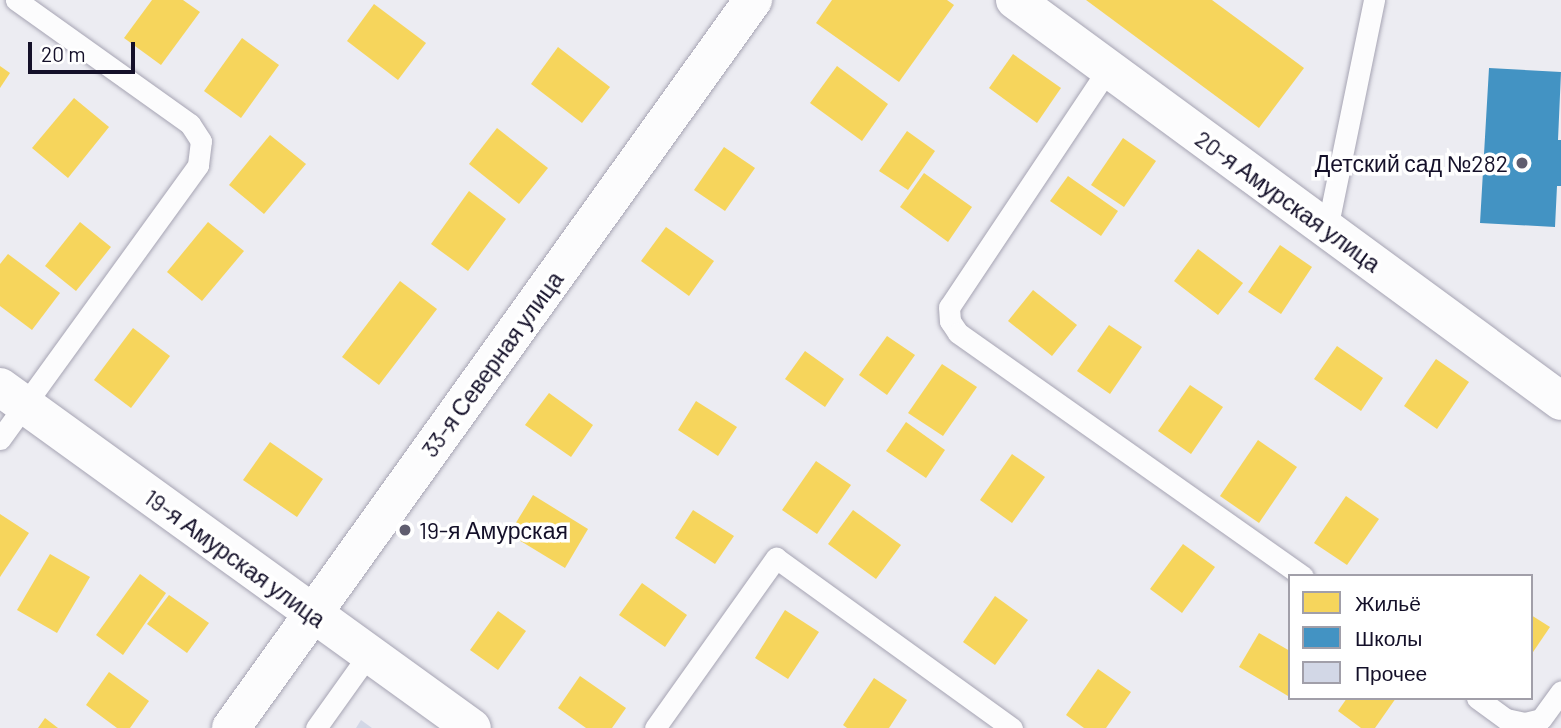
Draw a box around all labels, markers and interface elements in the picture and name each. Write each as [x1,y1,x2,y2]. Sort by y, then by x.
scale bar [32,28,138,72]
text: 20 m [41,41,86,66]
street label: 20-я Амурская улица [1190,125,1386,277]
place label: Детский сад №282 [1315,149,1508,177]
marker: Детский сад №282 [1514,155,1530,171]
street label: 33-я Северная улица [415,266,569,462]
street label: 19-я Амурская улица [139,483,331,633]
place label: 19-я Амурская [419,516,568,544]
marker: 19-я Амурская [397,522,413,538]
legend [1288,574,1533,700]
text: Жильё [1355,590,1421,615]
text: Школы [1355,625,1422,650]
text: Прочее [1355,660,1427,685]

